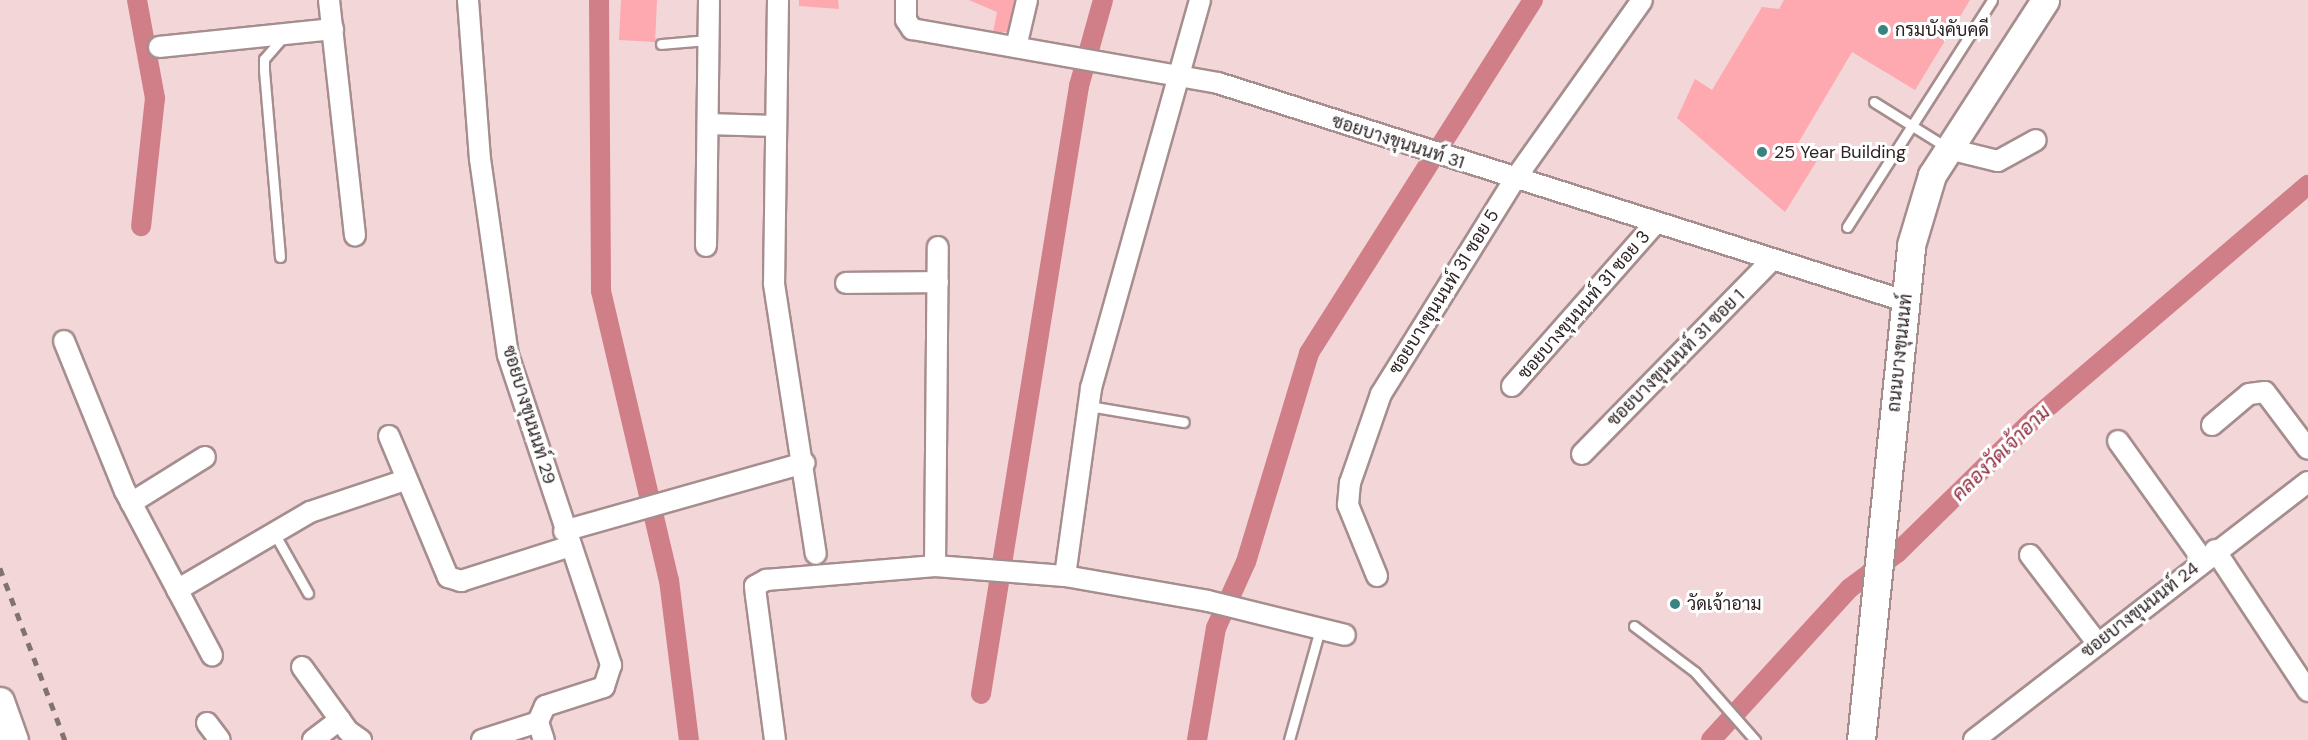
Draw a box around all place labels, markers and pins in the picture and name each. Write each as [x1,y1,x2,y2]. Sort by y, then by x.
place label: กรมบังคับคดี [1895,19,1989,41]
marker: กรมบังคับคดี [1876,23,1890,37]
place label: 25 Year Building [1774,141,1906,163]
marker: 25 Year Building [1755,145,1769,159]
place label: วัดเจ้าอาม [1687,593,1762,615]
marker: วัดเจ้าอาม [1668,597,1682,611]

